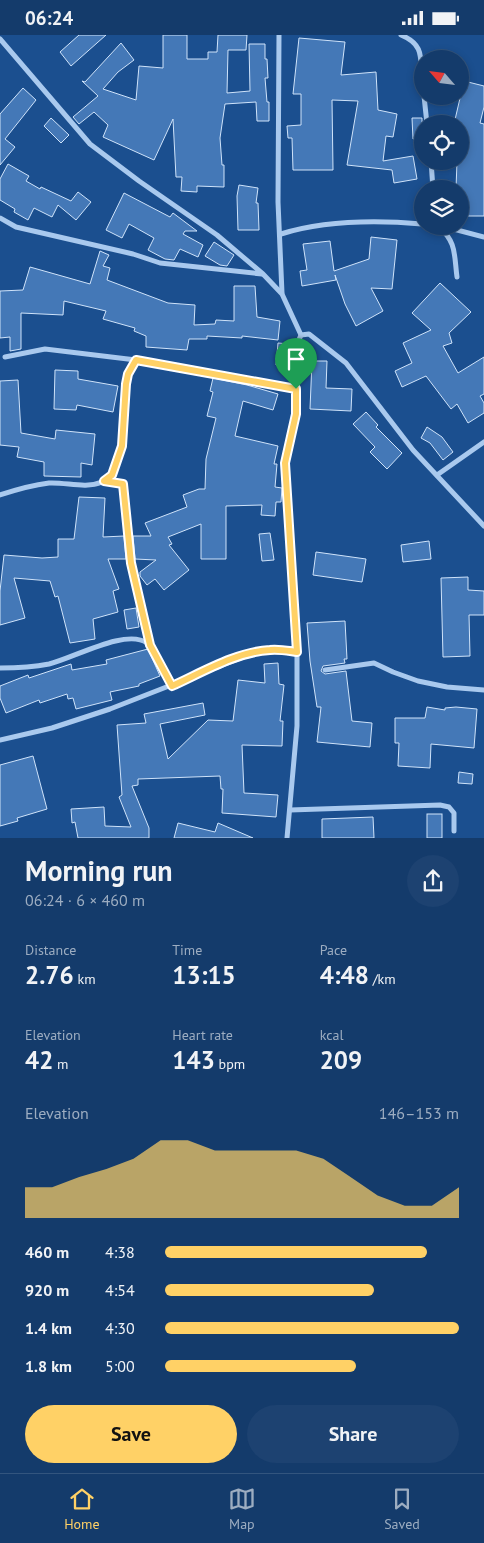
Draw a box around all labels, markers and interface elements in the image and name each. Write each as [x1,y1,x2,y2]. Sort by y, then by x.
text: 06:24 [25,6,73,30]
north arrow [414,50,469,105]
map controls [414,50,469,235]
button: locate [414,115,469,170]
button: layers [414,180,469,235]
pin [275,338,317,389]
icon: arrive [282,345,310,373]
text: Morning run [25,852,173,889]
button: share [407,855,459,907]
text: 06:24 · 6 × 460 m [25,890,145,910]
text: Distance [25,941,76,959]
text: Time [172,941,202,959]
text: Pace [320,941,347,959]
text: 2.76 [25,959,74,991]
text: 13:15 [172,959,236,991]
text: 4:48 [320,959,369,991]
text: km [74,970,96,988]
text: /km [369,970,396,988]
text: Elevation [25,1026,81,1044]
text: Heart rate [172,1026,233,1044]
text: kcal [320,1026,344,1044]
text: 42 [25,1044,53,1076]
text: 143 [172,1044,215,1076]
text: 209 [320,1044,362,1076]
text: m [53,1055,68,1073]
text: bpm [215,1055,245,1073]
text: Elevation [25,1103,89,1123]
text: 146–153 m [379,1103,459,1123]
text: 460 m [25,1242,69,1262]
text: 4:38 [105,1242,135,1262]
text: 920 m [25,1280,69,1300]
text: 4:54 [105,1280,135,1300]
text: 1.4 km [25,1318,72,1338]
text: 4:30 [105,1318,135,1338]
text: 1.8 km [25,1356,72,1376]
text: 5:00 [105,1356,135,1376]
button: Save [25,1405,237,1463]
button: Share [247,1405,459,1463]
tab: Home [64,1485,100,1533]
tab: Map [228,1485,256,1533]
tab: Saved [384,1485,420,1533]

